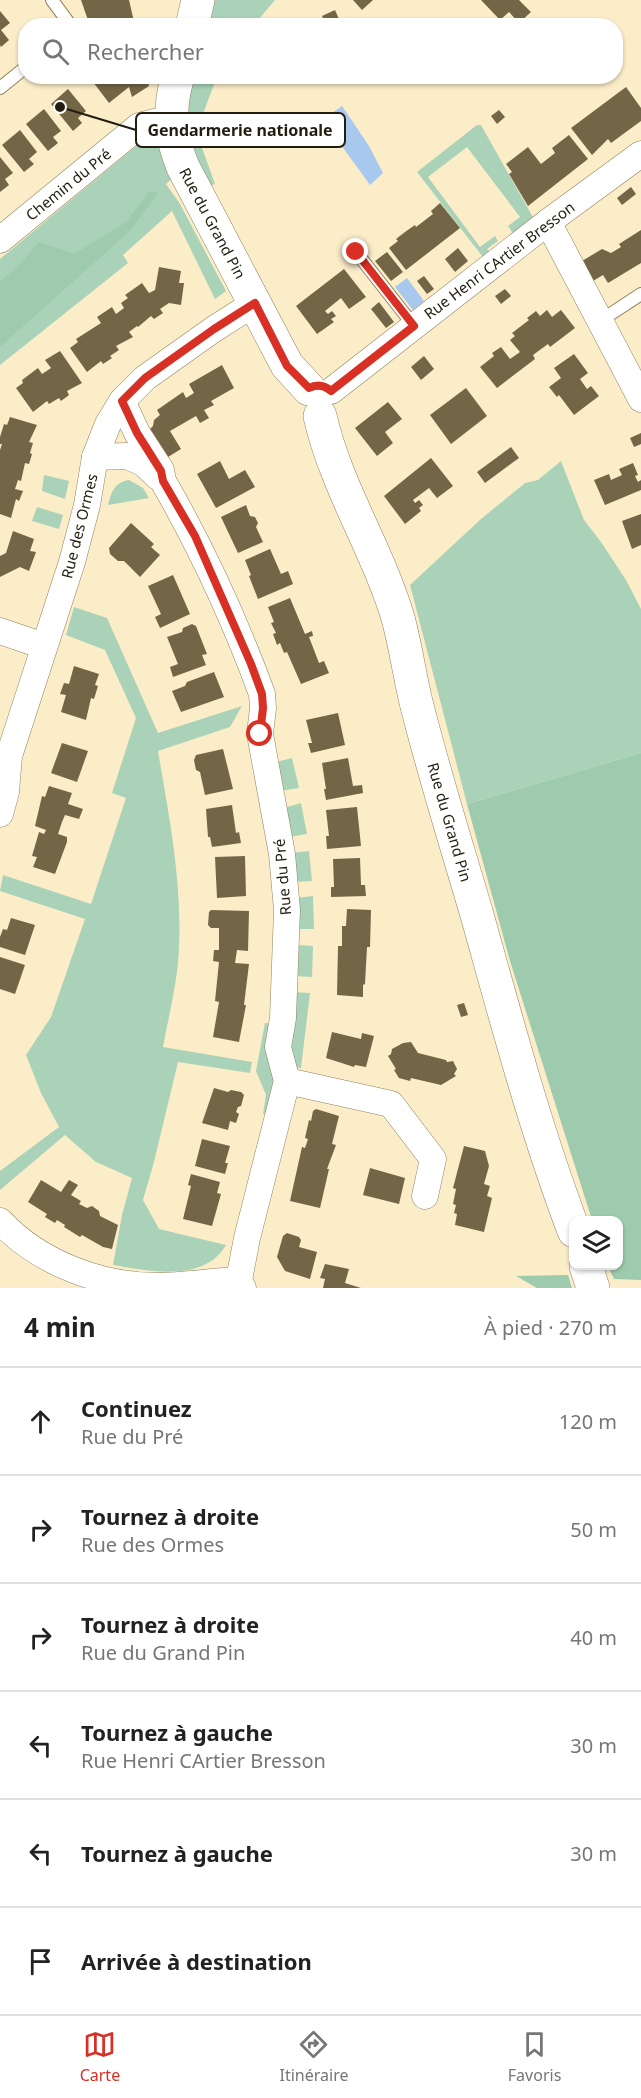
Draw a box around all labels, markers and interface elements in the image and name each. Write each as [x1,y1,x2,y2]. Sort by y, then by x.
search box [18,18,623,84]
icon: search [39,35,72,68]
text: Rechercher [87,36,204,66]
callout: Gendarmerie nationale [136,113,345,147]
text: Gendarmerie nationale [147,119,333,141]
street label: Chemin du Pré [21,143,115,225]
street label: Rue du Grand Pin [175,164,251,282]
street label: Rue Henri CArtier Bresson [420,197,578,323]
route end [342,238,368,264]
street label: Rue des Ormes [56,472,102,580]
route start [246,720,272,746]
street label: Rue du Grand Pin [423,760,477,884]
street label: Rue du Pré [269,838,295,916]
map controls [569,1216,623,1270]
button: layers [569,1216,623,1270]
text: 4 min [24,1309,96,1345]
text: À pied · 270 m [484,1314,617,1341]
text: Continuez [81,1393,192,1423]
icon: ahead [24,1405,57,1438]
text: 120 m [559,1408,617,1435]
text: Rue du Pré [81,1423,183,1450]
text: Tournez à droite [81,1501,259,1531]
icon: right [24,1513,57,1546]
text: 50 m [570,1516,617,1543]
text: Rue des Ormes [81,1531,224,1558]
text: Tournez à droite [81,1609,259,1639]
icon: right [24,1621,57,1654]
text: 40 m [570,1624,617,1651]
text: Rue du Grand Pin [81,1639,245,1666]
text: Tournez à gauche [81,1717,273,1747]
icon: left [24,1729,57,1762]
text: 30 m [570,1732,617,1759]
text: Rue Henri CArtier Bresson [81,1747,326,1774]
icon: left [24,1837,57,1870]
text: Tournez à gauche [81,1838,273,1868]
text: 30 m [570,1840,617,1867]
icon: arrive [24,1945,57,1978]
text: Arrivée à destination [81,1946,312,1976]
tab: Carte [80,2028,120,2086]
tab: Itinéraire [280,2028,348,2086]
tab: Favoris [508,2028,561,2086]

